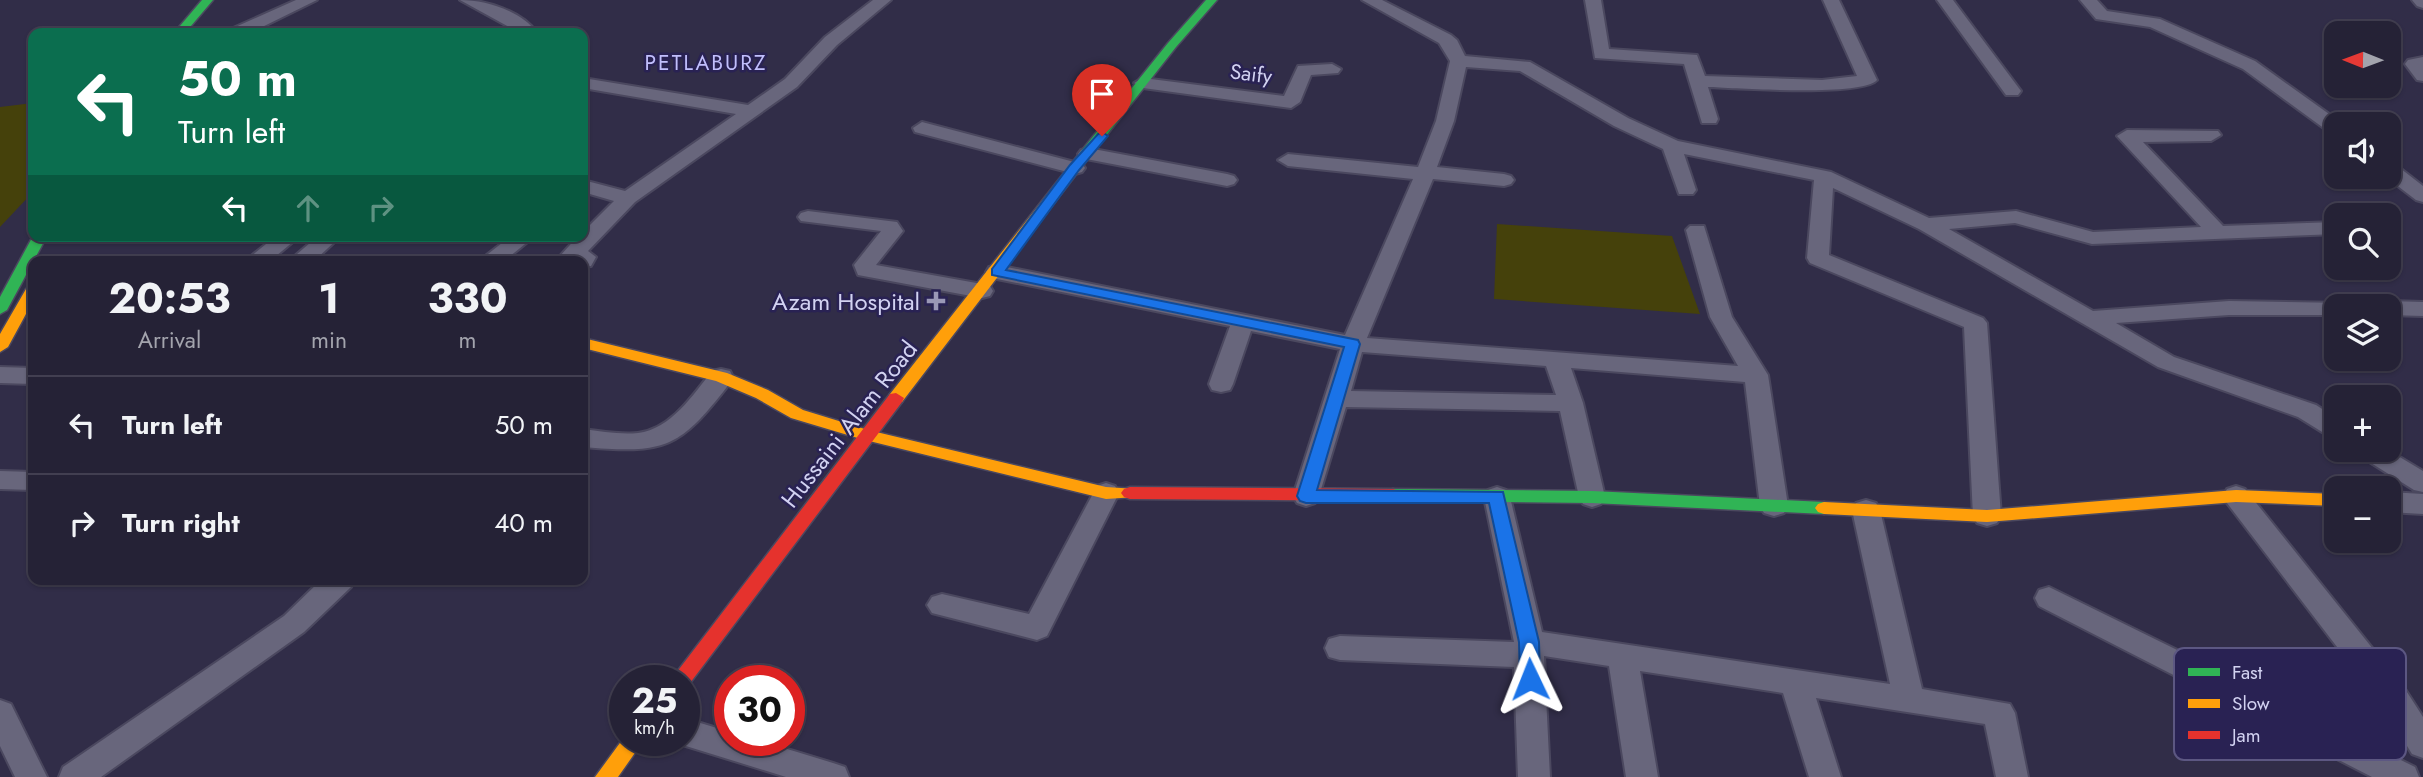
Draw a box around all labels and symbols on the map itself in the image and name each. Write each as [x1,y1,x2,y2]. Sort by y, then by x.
north arrow [2324,21,2401,98]
district label: PETLABURZ [645,48,767,78]
street label: Saify [1228,57,1275,92]
pin [1072,64,1132,136]
place label: Azam Hospital [772,284,920,319]
marker: Azam Hospital [926,291,946,311]
street label: Hussaini Alam Road [773,333,925,515]
position arrow [1493,642,1567,716]
legend [2174,648,2406,760]
text: Fast [2232,659,2263,686]
speed limit sign: 30 [714,665,805,756]
text: Slow [2232,690,2270,717]
text: Jam [2229,722,2261,749]

